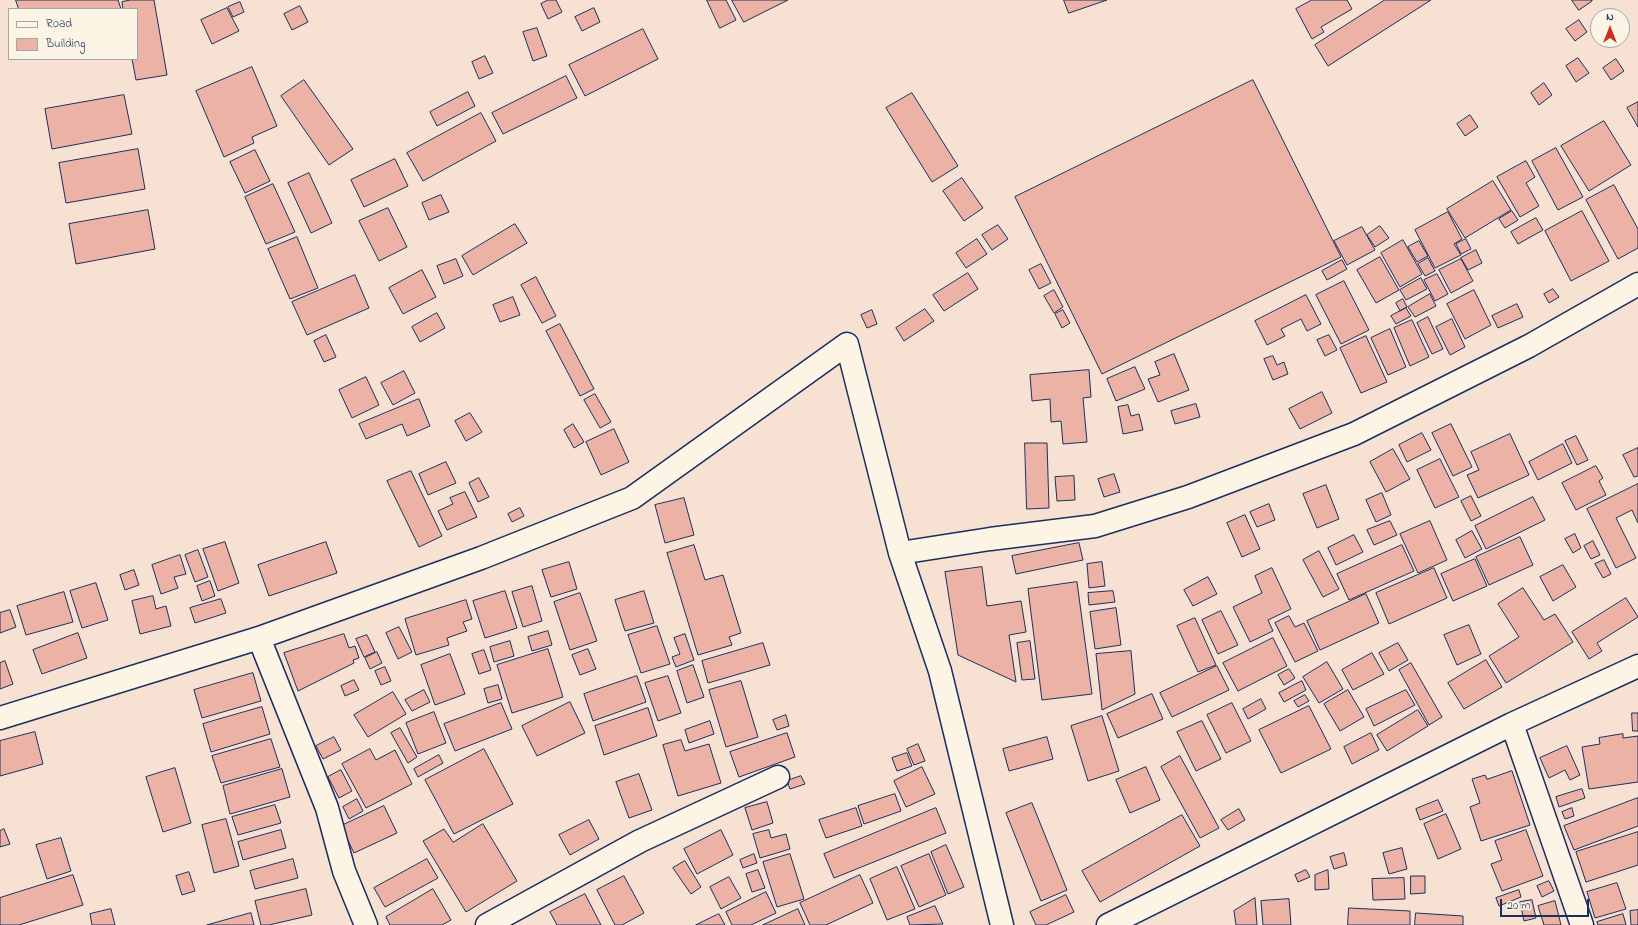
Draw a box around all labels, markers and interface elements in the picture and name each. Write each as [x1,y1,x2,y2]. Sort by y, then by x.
legend [8,8,138,60]
north arrow [1590,8,1630,48]
text: N [1606,9,1614,25]
text: Road [46,15,72,33]
text: Building [46,35,85,53]
scale bar [1502,891,1591,917]
text: 20 m [1507,897,1530,915]

